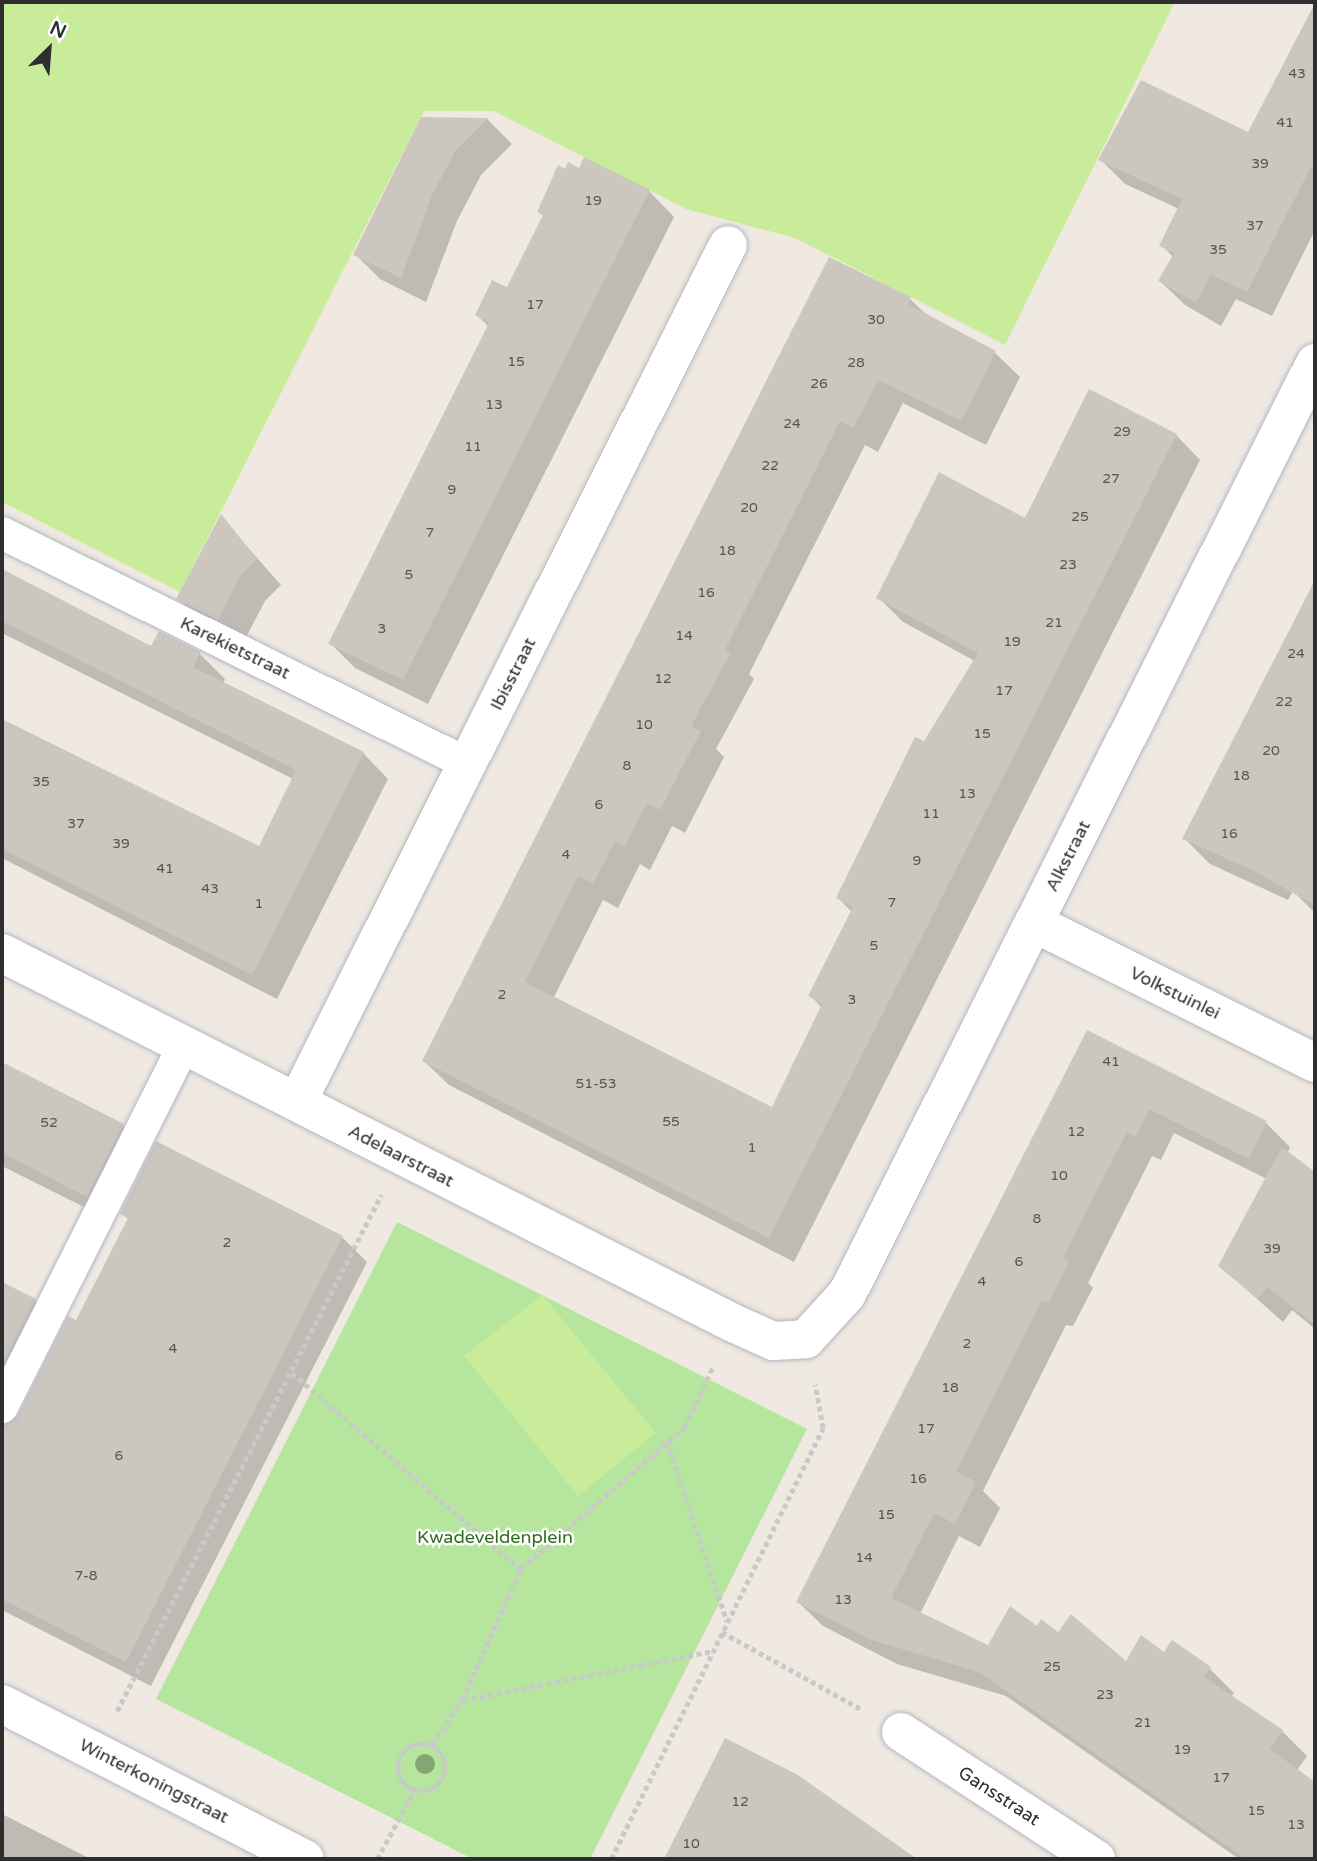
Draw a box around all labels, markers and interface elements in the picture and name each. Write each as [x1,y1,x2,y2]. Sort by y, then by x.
north arrow [14,14,84,84]
text: N [46,17,69,43]
house number: 43 [1288,66,1306,82]
house number: 41 [1276,115,1294,131]
house number: 39 [1251,156,1269,172]
house number: 19 [584,193,602,209]
house number: 37 [1246,218,1264,234]
house number: 35 [1209,242,1227,258]
house number: 17 [526,297,544,313]
house number: 30 [867,312,885,328]
house number: 15 [507,354,525,370]
house number: 28 [847,355,865,371]
house number: 26 [810,376,828,392]
house number: 13 [485,397,503,413]
house number: 24 [783,416,801,432]
house number: 29 [1113,424,1131,440]
house number: 11 [464,439,482,455]
house number: 22 [761,458,779,474]
house number: 27 [1102,471,1120,487]
house number: 9 [448,482,456,498]
house number: 20 [740,500,758,516]
house number: 25 [1071,509,1089,525]
house number: 7 [426,525,434,541]
house number: 18 [718,543,736,559]
house number: 23 [1059,557,1077,573]
house number: 5 [405,567,413,583]
house number: 16 [697,585,715,601]
street label: Karekietstraat [177,612,293,684]
house number: 21 [1045,615,1063,631]
house number: 3 [378,621,386,637]
house number: 14 [675,628,693,644]
street label: Ibisstraat [486,634,540,714]
house number: 19 [1003,634,1021,650]
house number: 24 [1287,646,1305,662]
house number: 12 [654,671,672,687]
house number: 17 [995,683,1013,699]
house number: 22 [1275,694,1293,710]
house number: 10 [635,717,653,733]
house number: 15 [973,726,991,742]
house number: 20 [1262,743,1280,759]
house number: 8 [623,758,631,774]
house number: 18 [1232,768,1250,784]
house number: 35 [32,774,50,790]
house number: 13 [958,786,976,802]
house number: 6 [595,797,603,813]
house number: 11 [922,806,940,822]
house number: 37 [67,816,85,832]
street label: Alkstraat [1041,817,1095,895]
house number: 16 [1220,826,1238,842]
house number: 39 [112,836,130,852]
house number: 4 [562,847,570,863]
house number: 9 [913,853,921,869]
house number: 41 [156,861,174,877]
house number: 43 [201,881,219,897]
house number: 7 [888,895,896,911]
house number: 1 [255,896,263,912]
house number: 5 [870,938,878,954]
street label: Volkstuinlei [1126,962,1224,1024]
house number: 2 [498,987,506,1003]
house number: 3 [848,992,856,1008]
house number: 41 [1102,1054,1120,1070]
house number: 51-53 [576,1076,616,1092]
house number: 55 [662,1114,680,1130]
house number: 52 [40,1115,58,1131]
street label: Adelaarstraat [345,1120,457,1192]
house number: 12 [1067,1124,1085,1140]
house number: 1 [748,1140,756,1156]
house number: 10 [1050,1168,1068,1184]
house number: 8 [1033,1211,1041,1227]
house number: 2 [223,1235,231,1251]
house number: 39 [1263,1241,1281,1257]
house number: 6 [1015,1254,1023,1270]
house number: 4 [978,1274,986,1290]
house number: 2 [963,1336,971,1352]
house number: 4 [169,1341,177,1357]
house number: 18 [941,1380,959,1396]
house number: 17 [917,1421,935,1437]
house number: 6 [115,1448,123,1464]
house number: 16 [909,1471,927,1487]
house number: 15 [877,1507,895,1523]
park label: Kwadeveldenplein [417,1526,573,1548]
house number: 14 [855,1550,873,1566]
house number: 7-8 [74,1568,98,1584]
house number: 13 [834,1592,852,1608]
house number: 25 [1043,1659,1061,1675]
house number: 23 [1096,1687,1114,1703]
house number: 21 [1134,1715,1152,1731]
street label: Winterkoningstraat [76,1734,232,1828]
house number: 19 [1173,1742,1191,1758]
street label: Gansstraat [954,1762,1044,1830]
house number: 17 [1212,1770,1230,1786]
house number: 12 [731,1794,749,1810]
house number: 15 [1247,1803,1265,1819]
house number: 13 [1287,1817,1305,1833]
house number: 10 [682,1836,700,1852]

